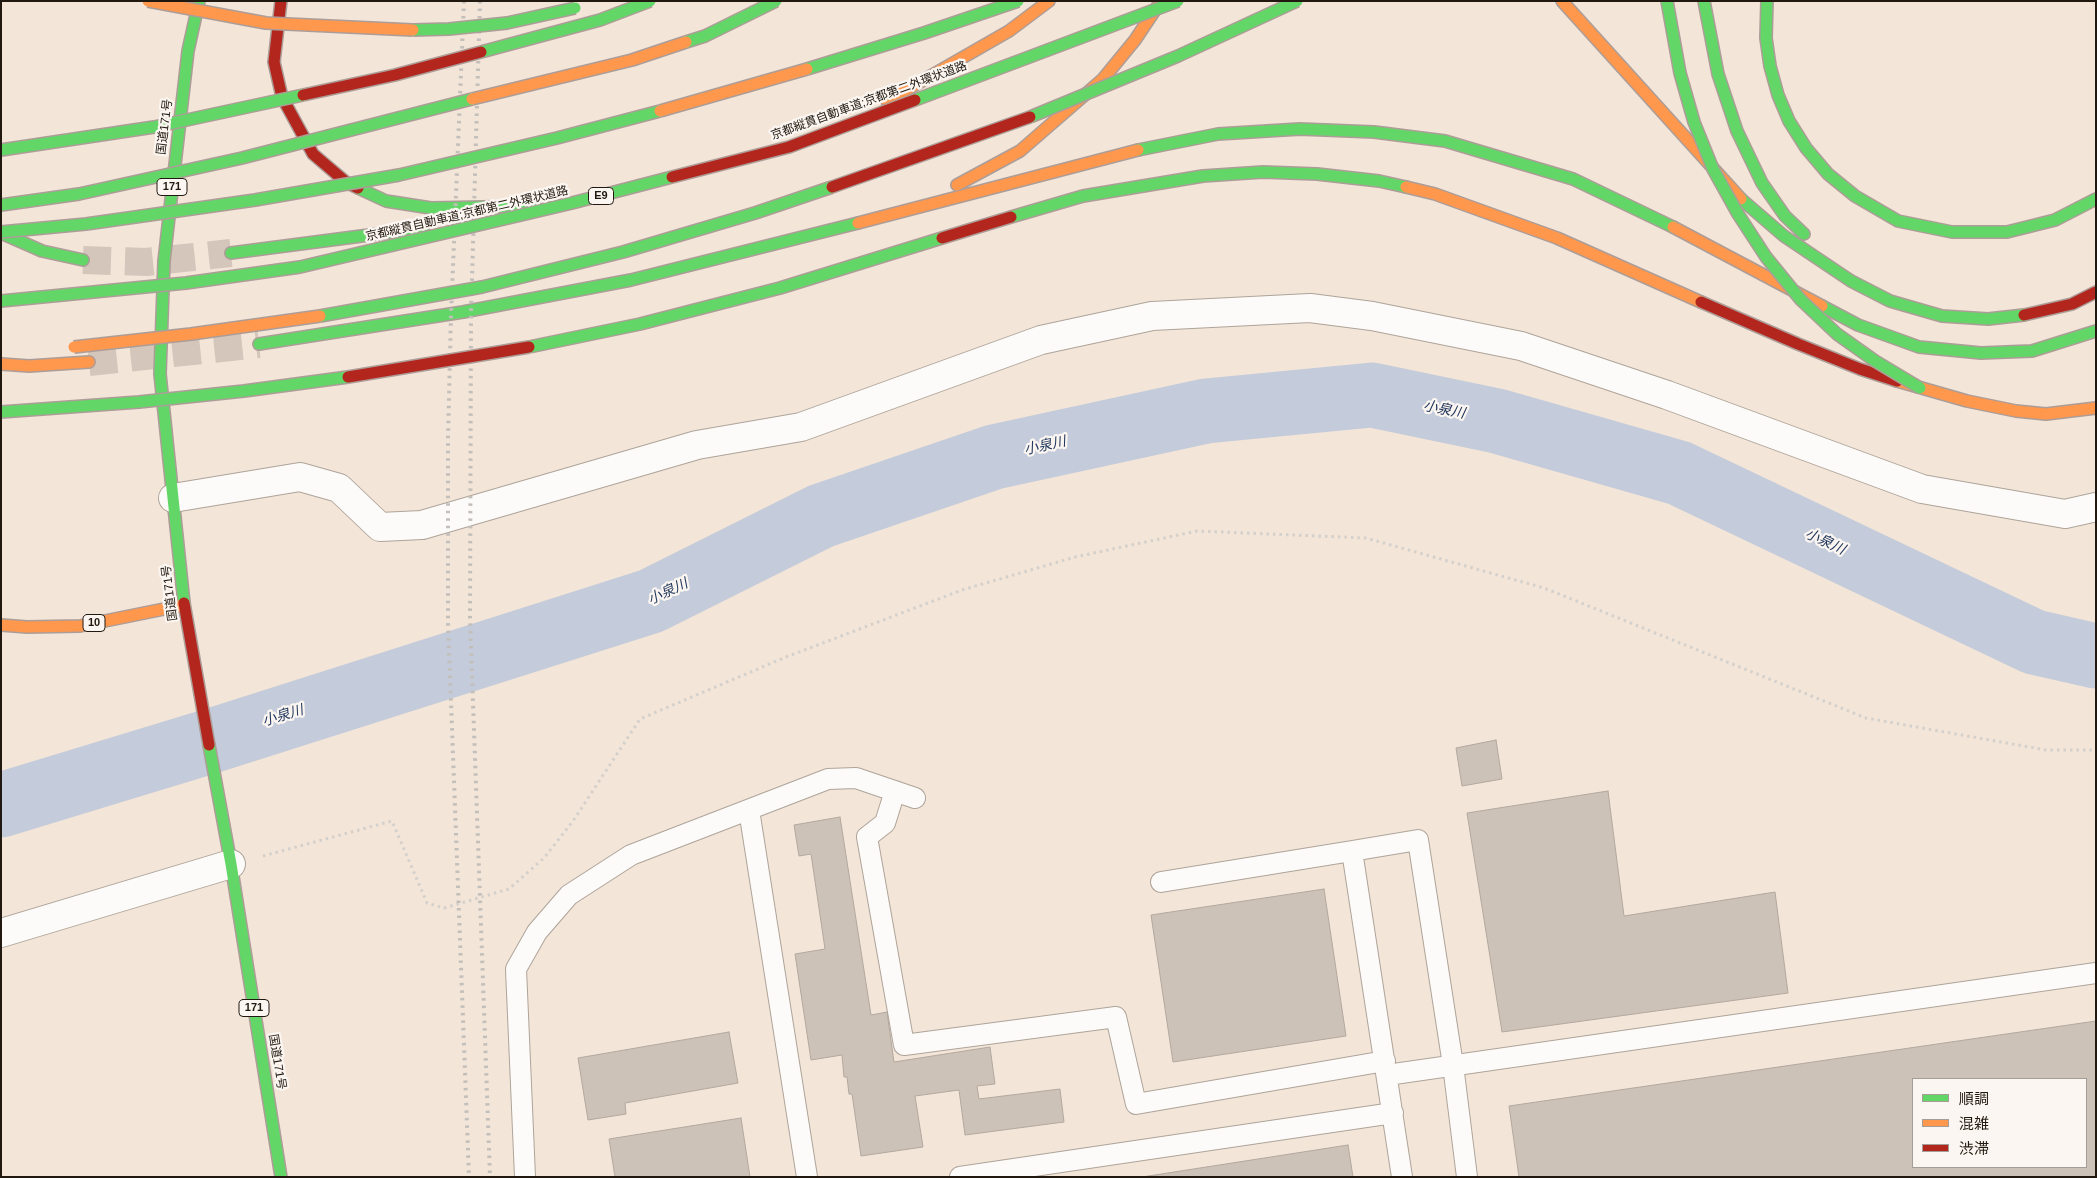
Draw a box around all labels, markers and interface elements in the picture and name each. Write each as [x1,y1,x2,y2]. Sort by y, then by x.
street label: 京都縦貫自動車道;京都第二外環状道路 [769,59,969,143]
street label: 国道171号 [154,98,176,156]
road number: 171 [157,178,187,196]
street label: 京都縦貫自動車道;京都第二外環状道路 [364,184,570,244]
road number: E9 [588,188,614,205]
water label: 小泉川 [1422,398,1466,422]
water label: 小泉川 [1023,433,1067,459]
water label: 小泉川 [1802,526,1848,558]
street label: 国道171号 [159,564,181,622]
water label: 小泉川 [645,576,691,608]
road number: 10 [83,614,105,632]
water label: 小泉川 [260,702,306,730]
road number: 171 [239,1000,269,1016]
street label: 国道171号 [266,1033,288,1091]
legend [1912,1078,2087,1168]
text: 順調 [1959,1090,1989,1107]
text: 混雑 [1959,1115,1989,1132]
text: 渋滞 [1959,1140,1989,1157]

